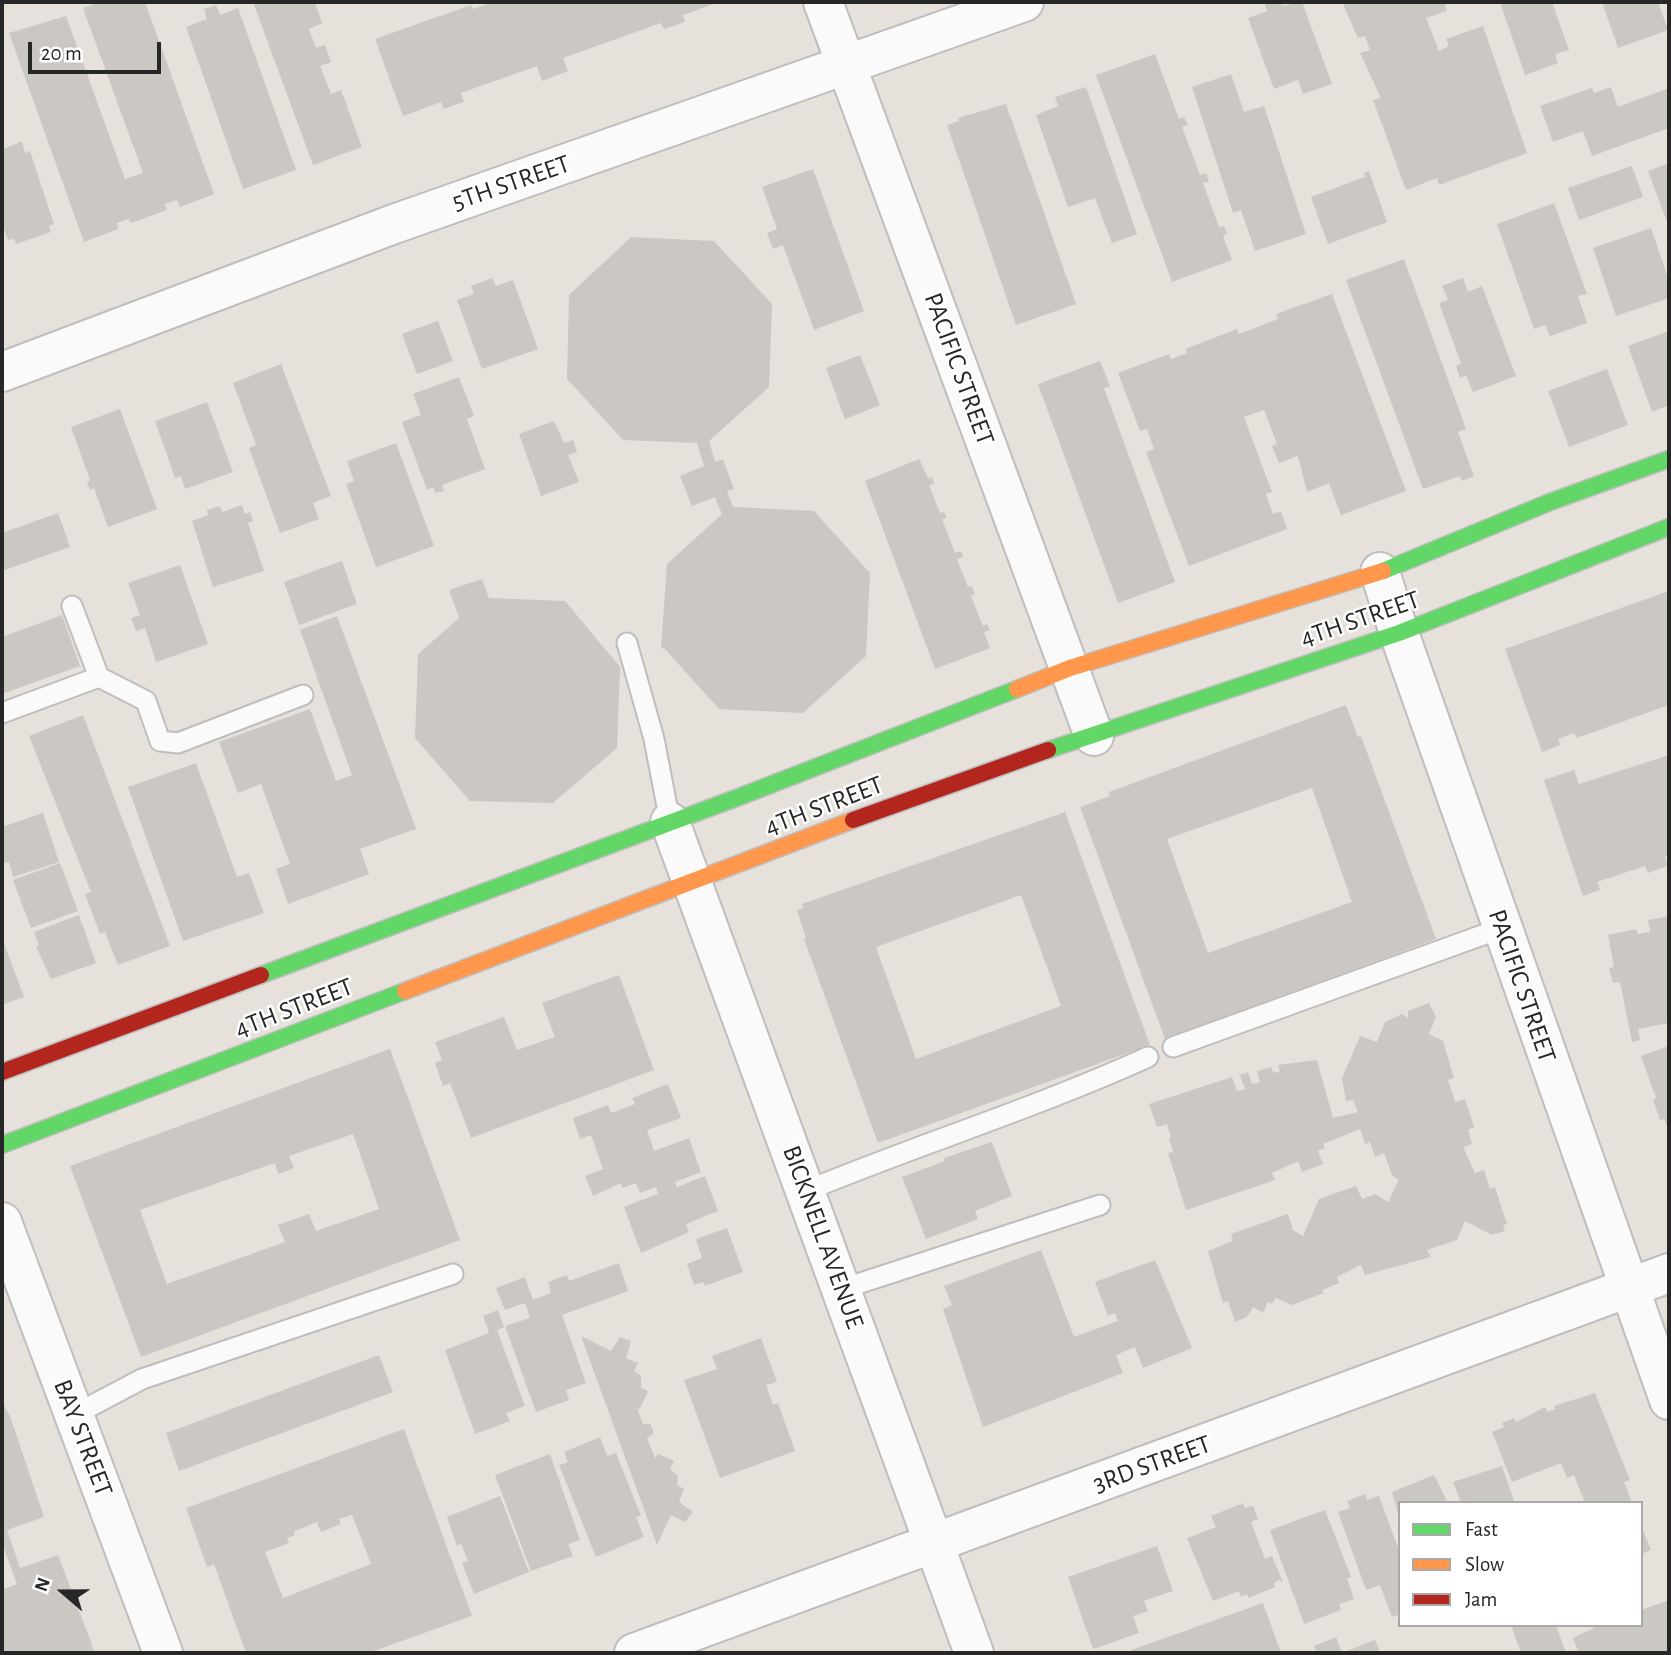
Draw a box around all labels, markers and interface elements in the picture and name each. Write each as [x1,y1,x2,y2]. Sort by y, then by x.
scale bar [32,28,164,72]
text: 20 m [41,43,82,64]
street label: 5TH STREET [448,148,574,218]
street label: PACIFIC STREET [917,289,1001,449]
street label: 4TH STREET [1296,584,1424,654]
street label: 4TH STREET [760,769,888,843]
street label: PACIFIC STREET [1481,905,1563,1067]
street label: 4TH STREET [230,971,358,1045]
street label: BICKNELL AVENUE [775,1141,871,1333]
street label: BAY STREET [46,1375,120,1501]
street label: 3RD STREET [1089,1428,1215,1500]
legend [1398,1501,1643,1627]
text: Fast [1465,1519,1498,1540]
text: Slow [1465,1554,1504,1575]
north arrow [28,1557,98,1627]
text: N [32,1575,54,1594]
text: Jam [1465,1589,1497,1610]

